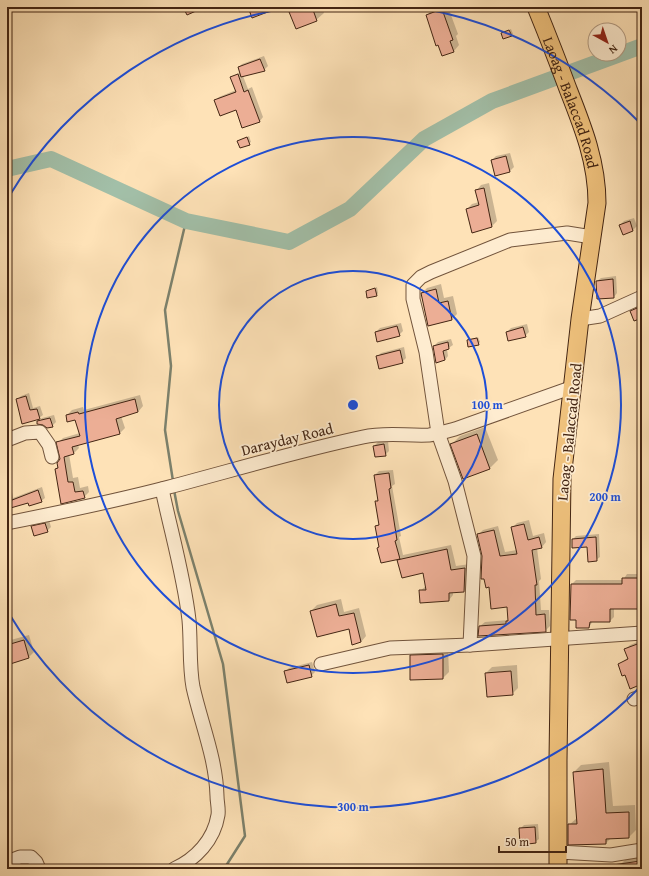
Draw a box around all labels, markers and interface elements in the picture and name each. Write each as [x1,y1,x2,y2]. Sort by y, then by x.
north arrow [587,22,627,62]
street label: Laoag - Balaccad Road [538,34,604,170]
text: N [605,41,621,59]
street label: Laoag - Balaccad Road [551,362,587,502]
text: 100 m [471,396,504,413]
centre of rings [346,398,360,412]
street label: Darayday Road [239,417,335,461]
text: 200 m [589,488,622,505]
text: 300 m [337,798,370,815]
scale bar [499,828,566,854]
text: 50 m [505,833,529,850]

